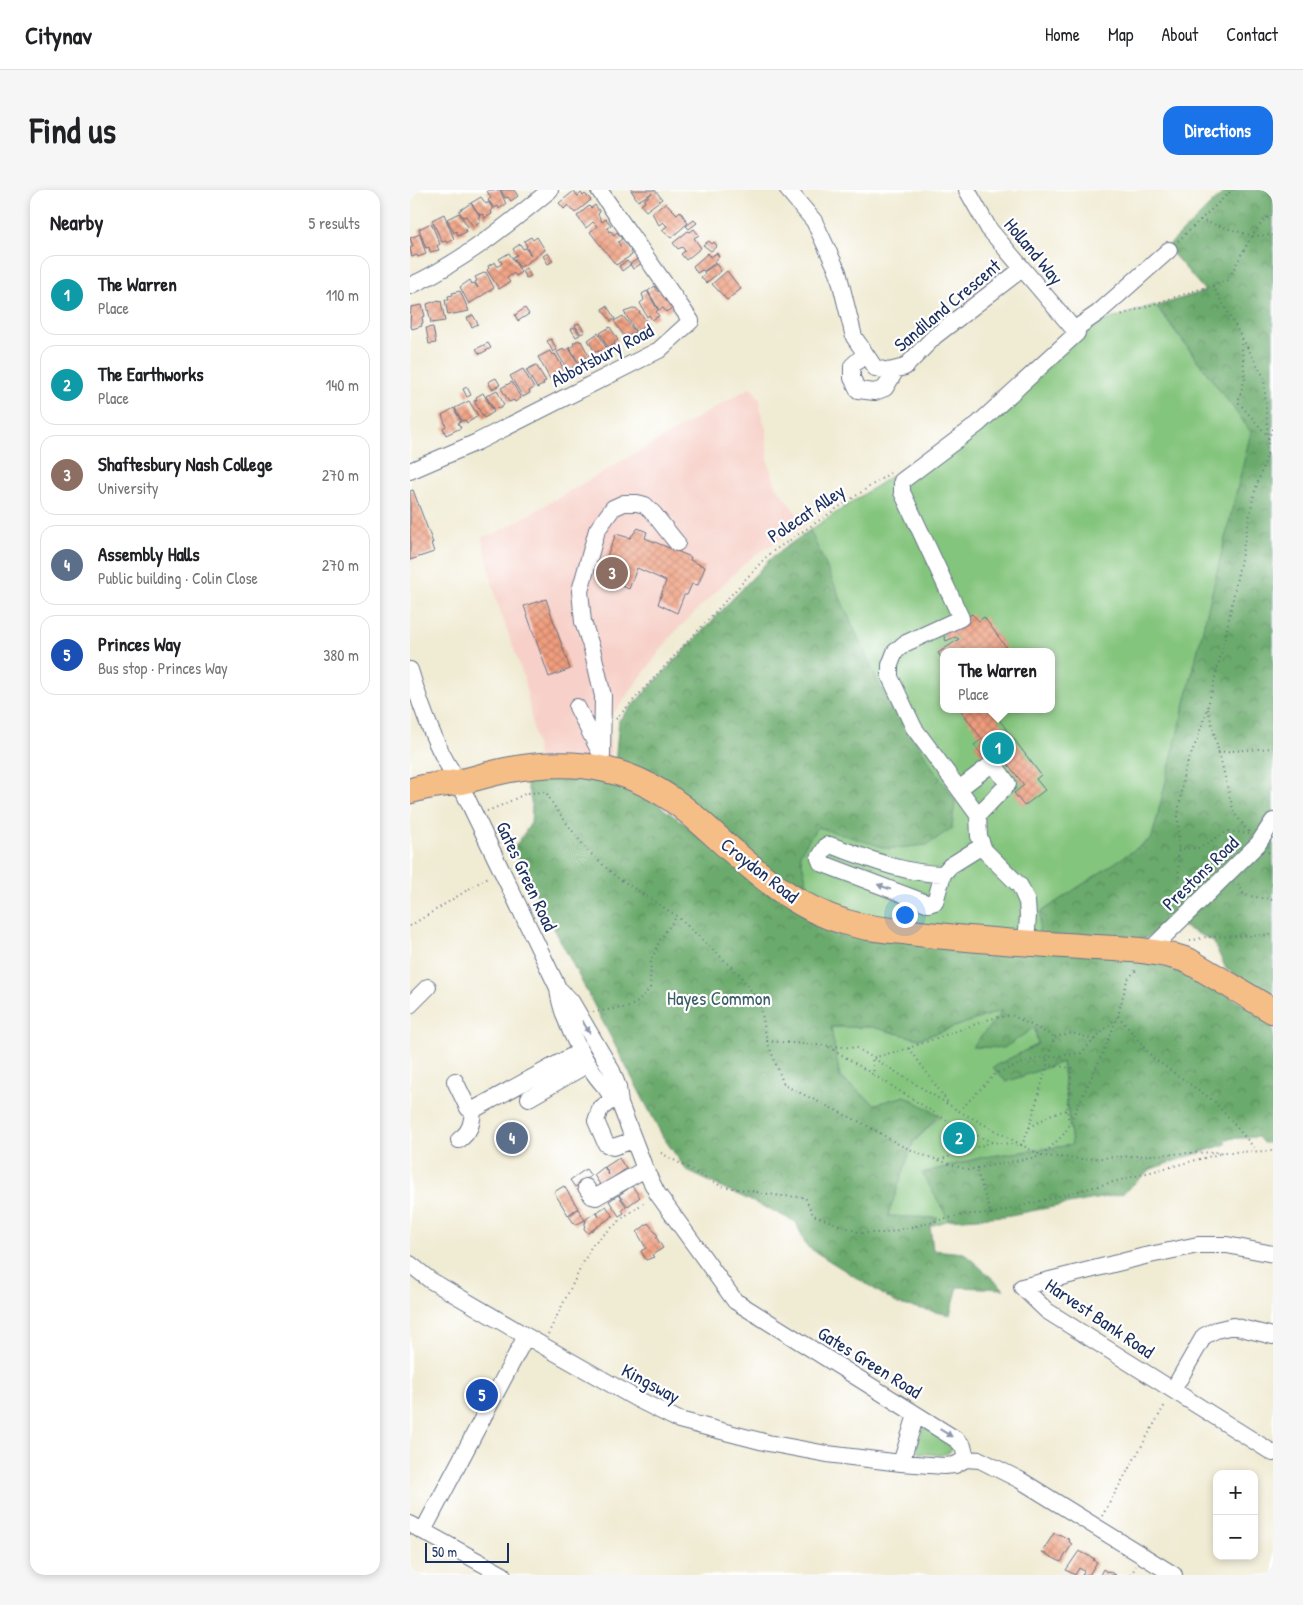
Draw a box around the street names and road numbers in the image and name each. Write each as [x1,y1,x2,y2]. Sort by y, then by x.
street label: Holland Way [998,212,1070,290]
street label: Sandiland Crescent [888,252,1006,357]
street label: Abbotsbury Road [546,317,658,393]
street label: Polecat Alley [762,478,850,548]
street label: Gates Green Road [490,817,564,936]
street label: Prestons Road [1156,830,1244,916]
street label: Croydon Road [716,831,805,909]
street label: Harvest Bank Road [1040,1272,1160,1364]
street label: Gates Green Road [813,1320,927,1405]
street label: Kingsway [617,1357,685,1409]

